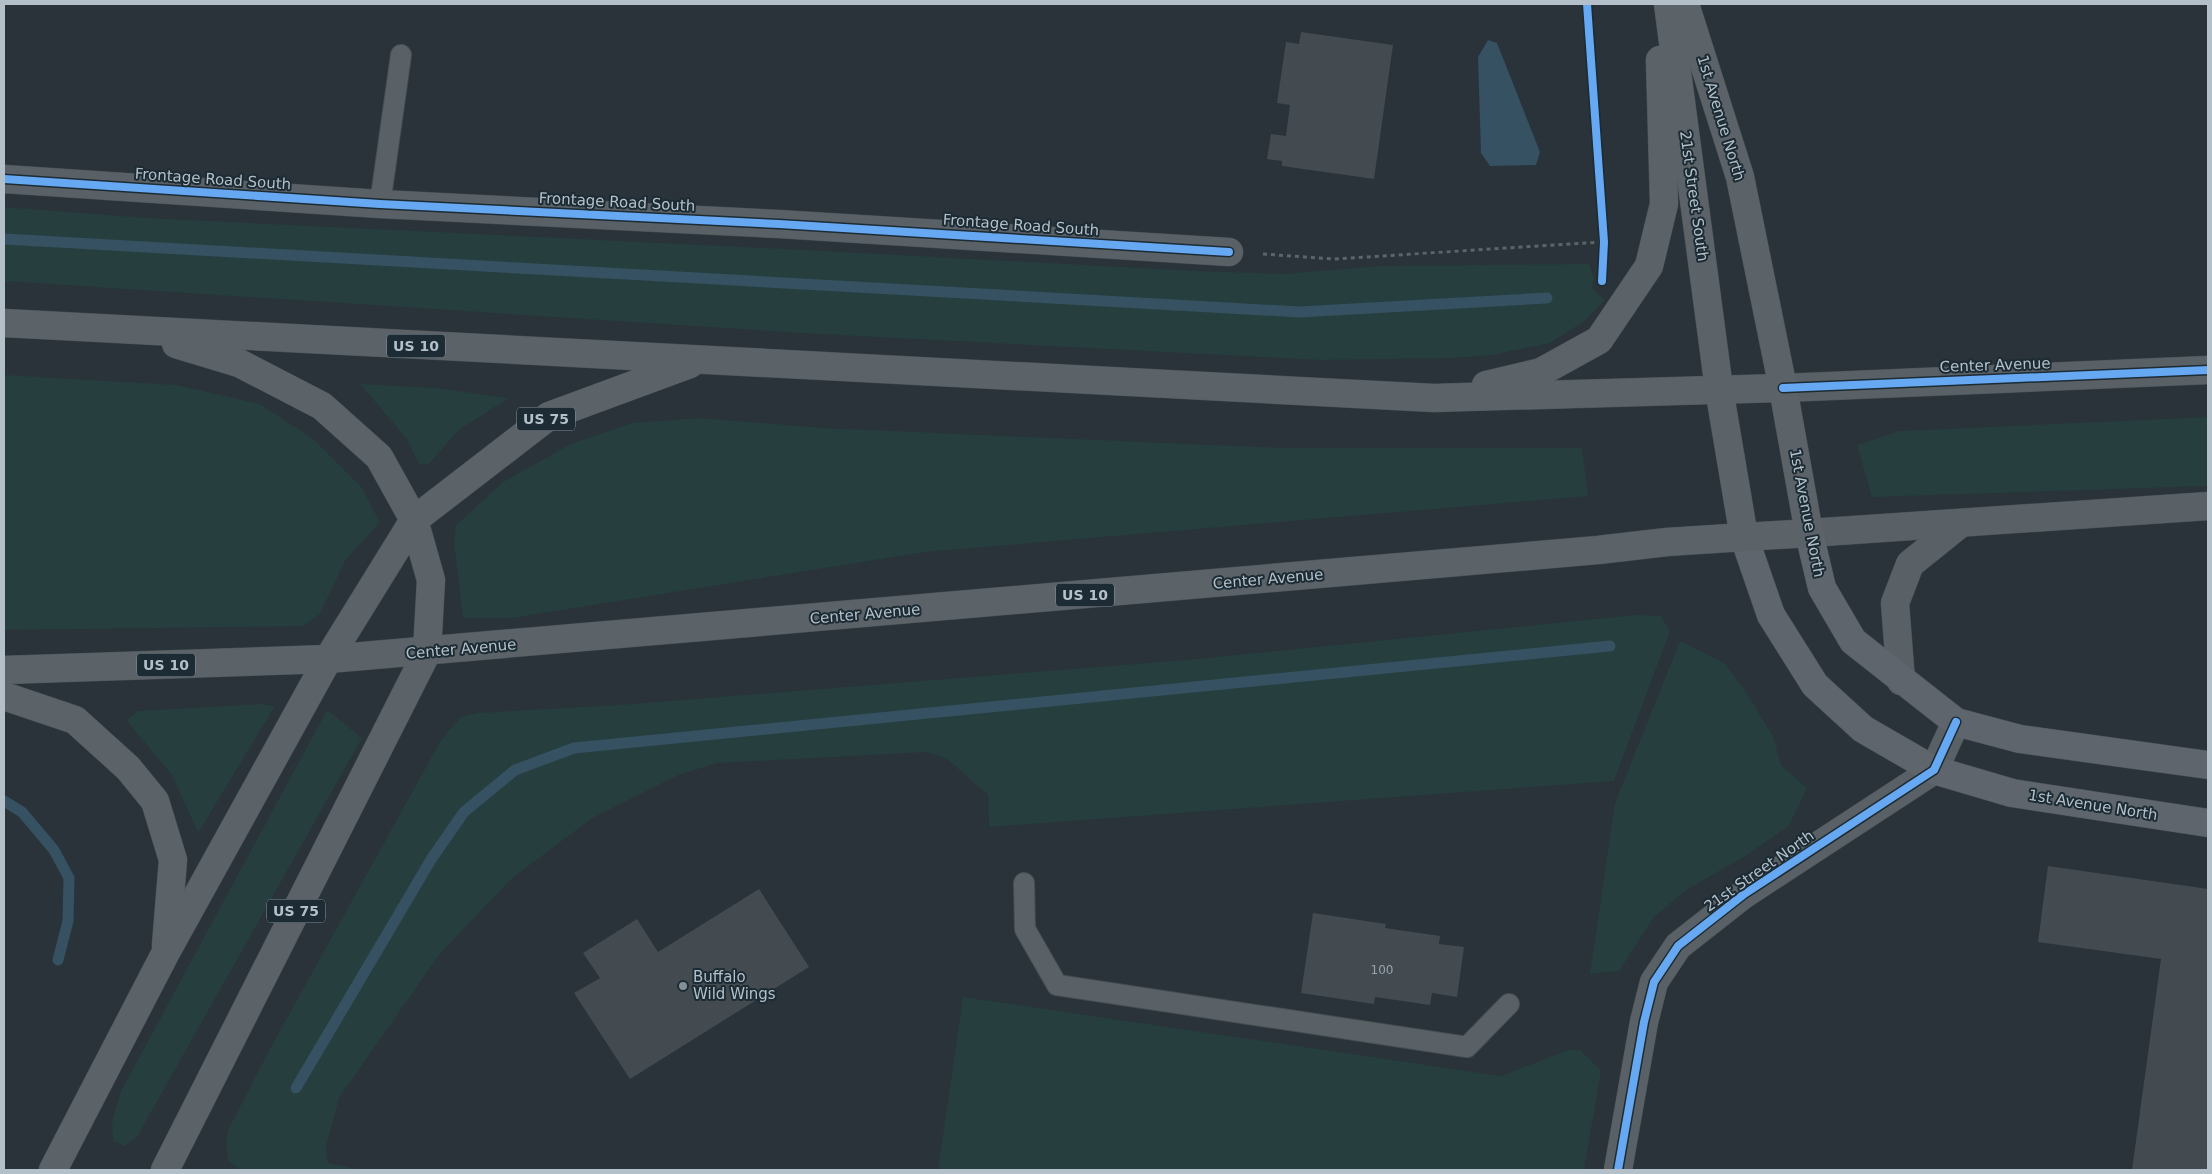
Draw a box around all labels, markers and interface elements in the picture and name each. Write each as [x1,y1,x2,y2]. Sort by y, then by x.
street label: 1st Avenue North [1693,53,1749,183]
street label: 21st Street South [1676,130,1712,262]
street label: Frontage Road South [134,165,292,193]
street label: Frontage Road South [538,189,696,215]
street label: Frontage Road South [942,211,1100,239]
road number: US 10 [387,334,445,358]
street label: Center Avenue [1939,354,2051,376]
road number: US 75 [517,408,575,430]
street label: 1st Avenue North [1786,447,1828,579]
street label: Center Avenue [1212,565,1324,593]
road number: US 10 [1056,584,1114,606]
street label: Center Avenue [809,600,921,628]
street label: Center Avenue [405,635,517,663]
road number: US 10 [137,654,195,676]
street label: 1st Avenue North [2027,786,2159,824]
street label: 21st Street North [1701,826,1817,916]
road number: US 75 [267,899,325,922]
house number: 100 [1371,963,1393,977]
place label: Buffalo Wild Wings [693,968,776,1003]
marker: Buffalo Wild Wings [677,980,689,992]

